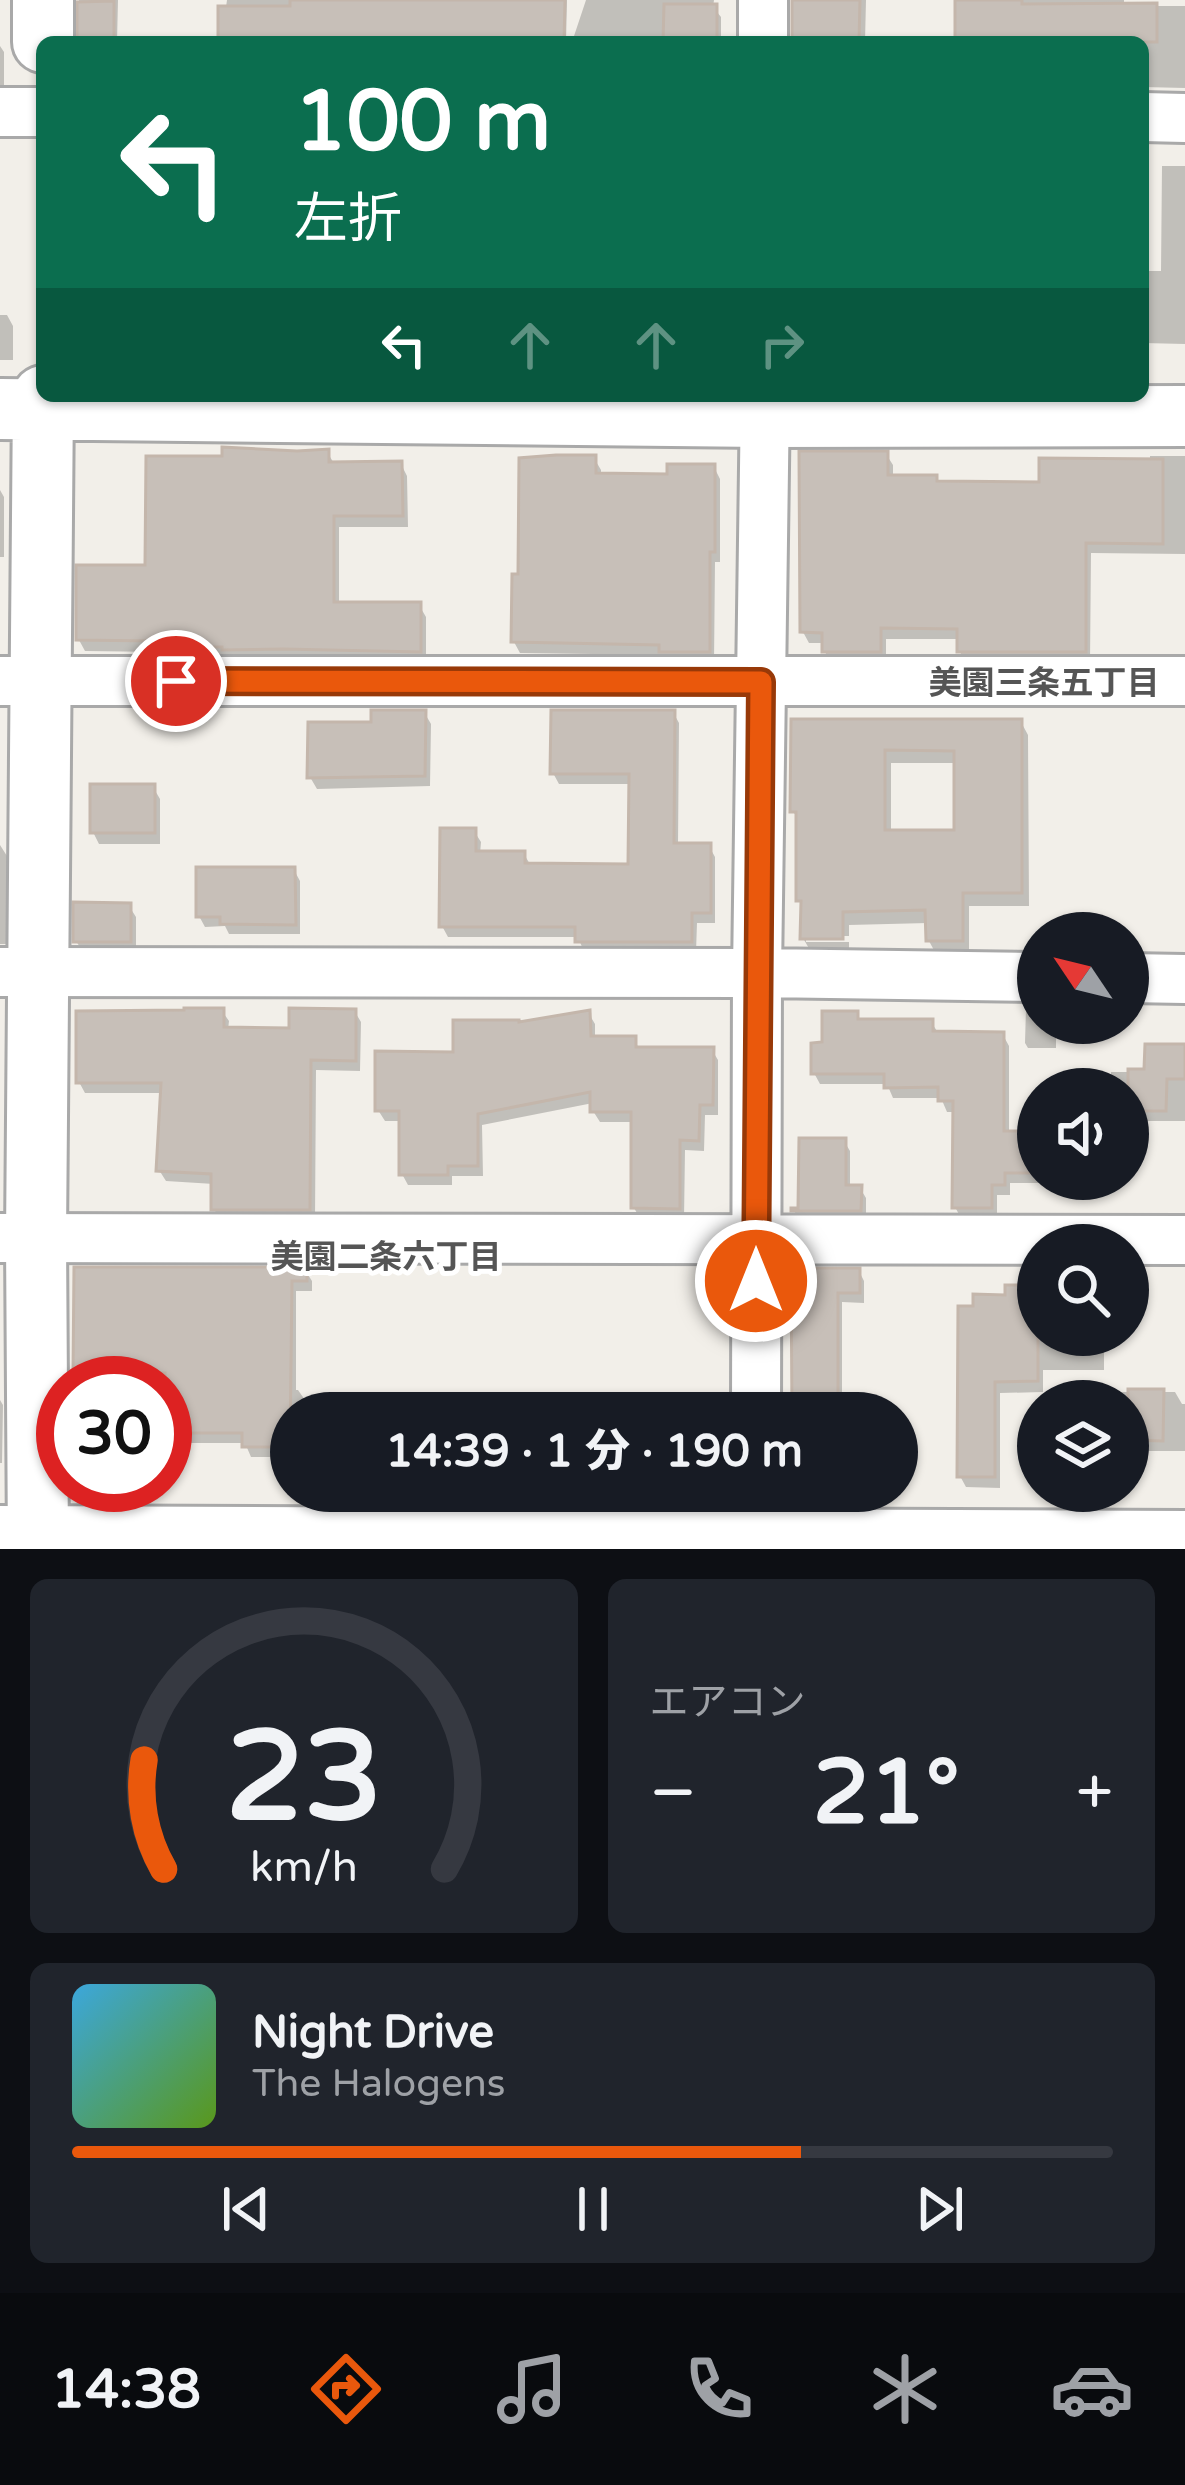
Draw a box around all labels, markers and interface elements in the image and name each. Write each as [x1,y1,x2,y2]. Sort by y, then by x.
text: 100 m [294,72,551,173]
icon: left [96,84,252,240]
text: 左折 [294,187,402,252]
icon: left [371,312,437,378]
icon: ahead [497,312,563,378]
icon: ahead [623,312,689,378]
icon: right [749,312,815,378]
pin [125,630,227,732]
icon: arrive [143,648,209,714]
district label: 美園三条五丁目 [929,664,1160,703]
north arrow [1017,912,1149,1044]
map controls [1017,912,1149,1512]
button: sound [1017,1068,1149,1200]
position arrow [693,1218,819,1344]
button: search [1017,1224,1149,1356]
district label: 美園二条六丁目 [271,1238,502,1277]
speed limit sign: 30 [36,1356,192,1512]
button: layers [1017,1380,1149,1512]
text: 14:39 · 1 分 · 190 m [385,1425,803,1479]
text: エアコン [650,1679,806,1726]
text: 23 [225,1703,382,1854]
text: 21° [813,1739,960,1848]
text: − [650,1753,697,1833]
text: + [1076,1753,1113,1833]
text: km/h [250,1842,358,1893]
text: Night Drive [252,2006,494,2060]
text: The Halogens [252,2060,505,2107]
icon: previous [213,2176,279,2242]
icon: pause [560,2176,626,2242]
icon: next [907,2176,973,2242]
icon: directions [304,2347,388,2431]
icon: music [490,2347,574,2431]
icon: phone [677,2347,761,2431]
icon: climate [863,2347,947,2431]
icon: car [1050,2347,1134,2431]
text: 14:38 [51,2357,201,2422]

